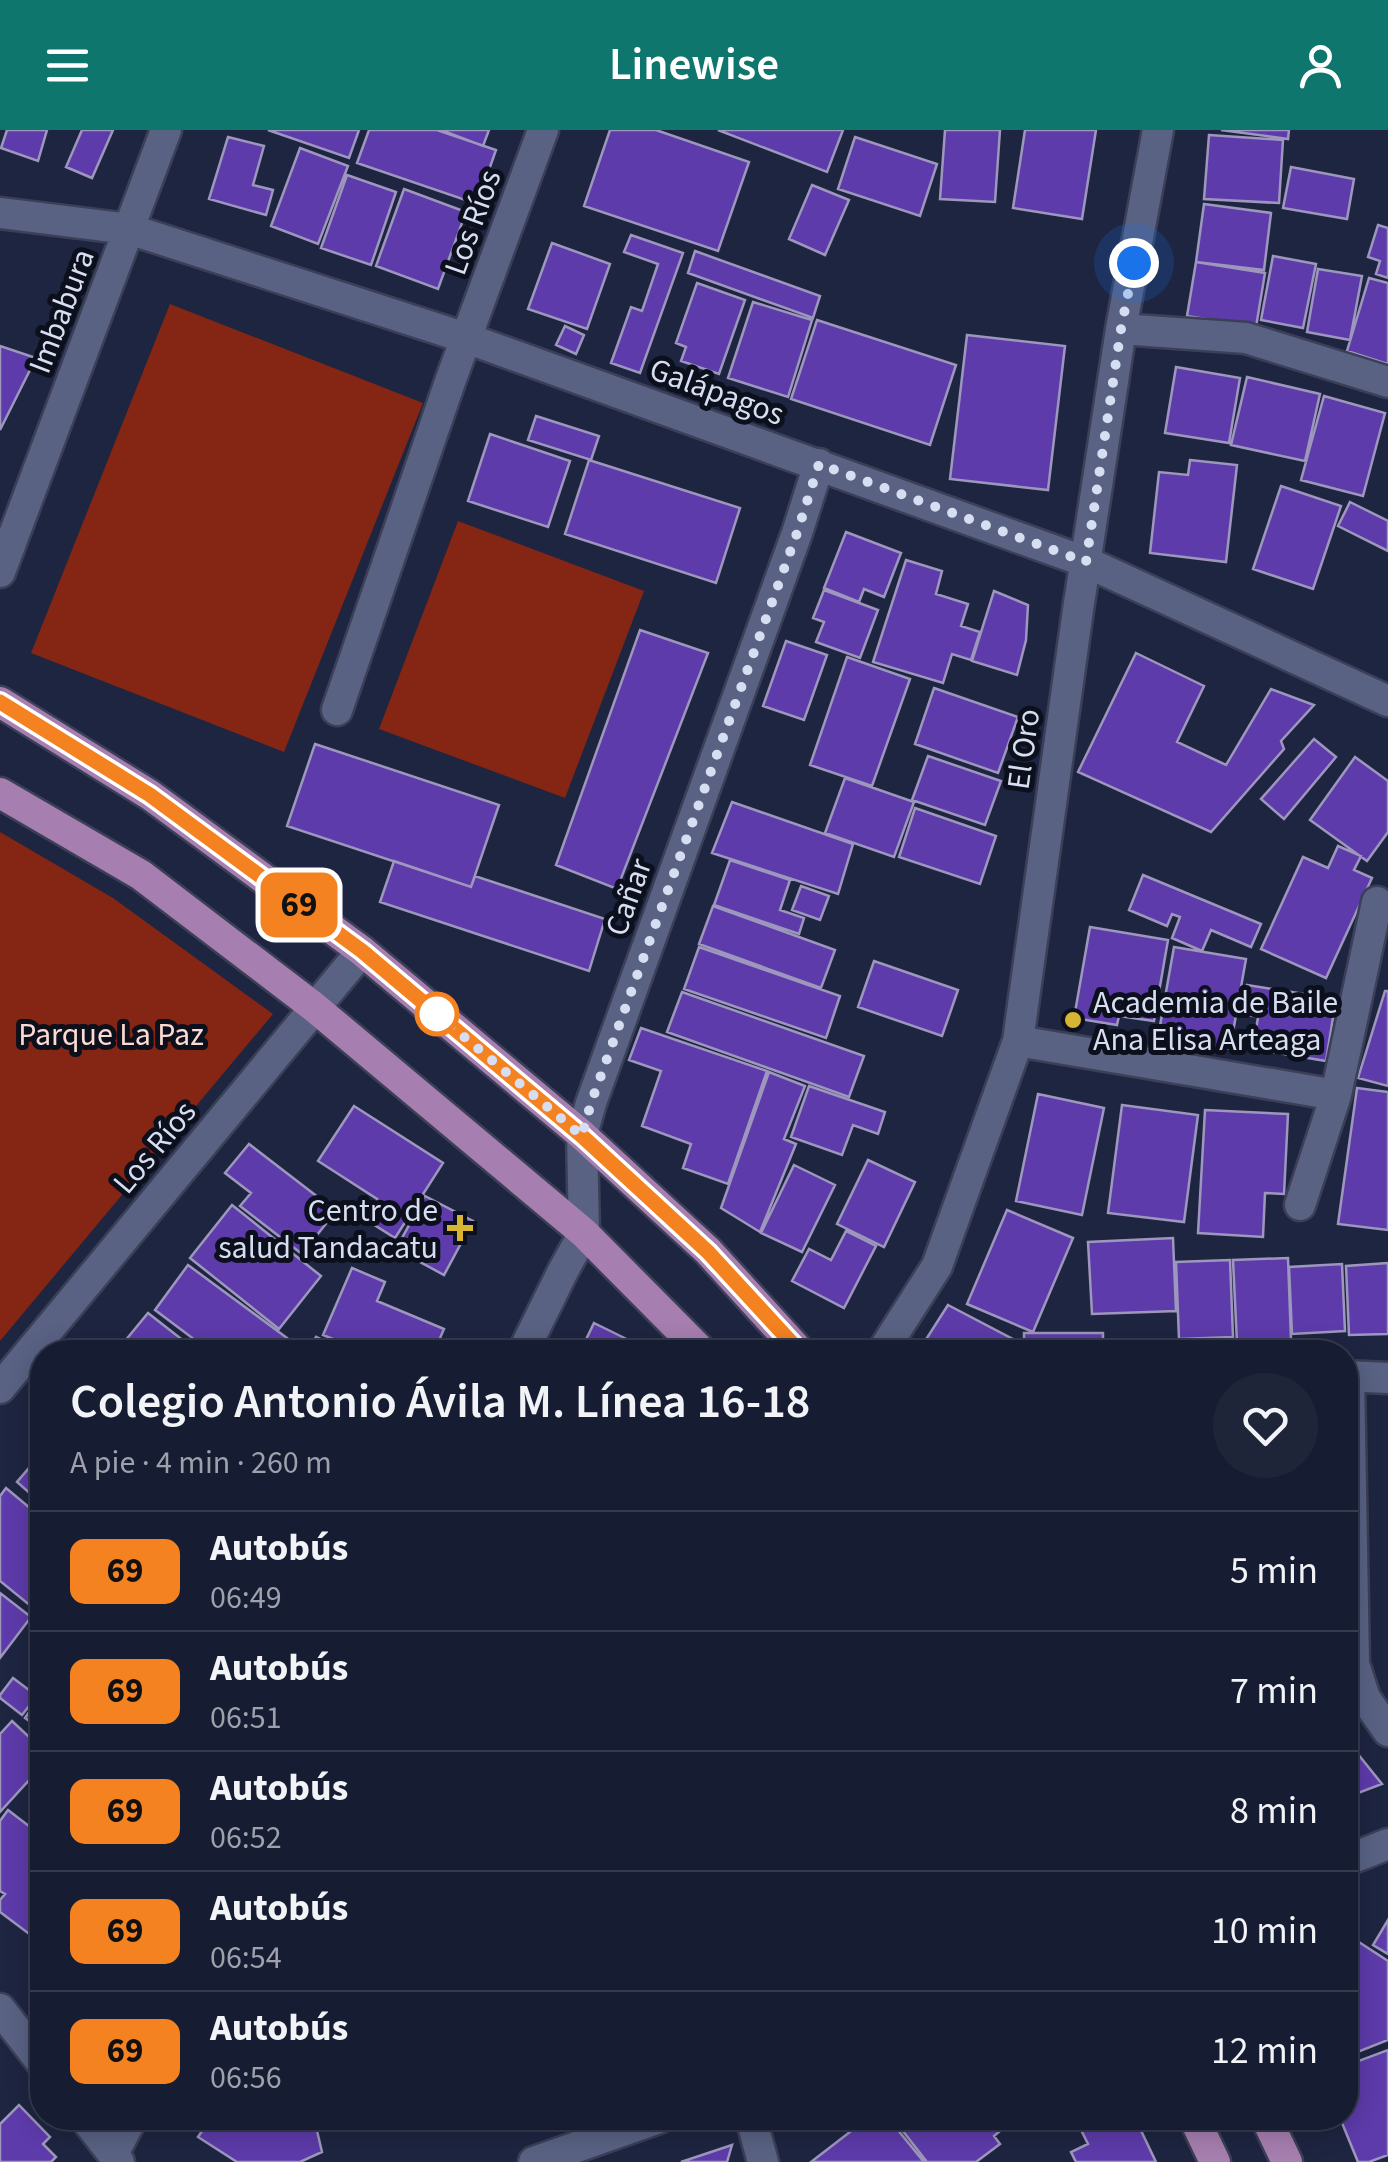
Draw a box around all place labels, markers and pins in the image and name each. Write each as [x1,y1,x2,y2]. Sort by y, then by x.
place label: Academia de Baile Ana Elisa Arteaga [1093,980,1338,1063]
unlabelled marker [416,993,458,1035]
marker: Academia de Baile Ana Elisa Arteaga [1062,1009,1084,1031]
place label: Centro de salud Tandacatu [218,1188,438,1271]
marker: Centro de salud Tandacatu [447,1215,473,1241]

